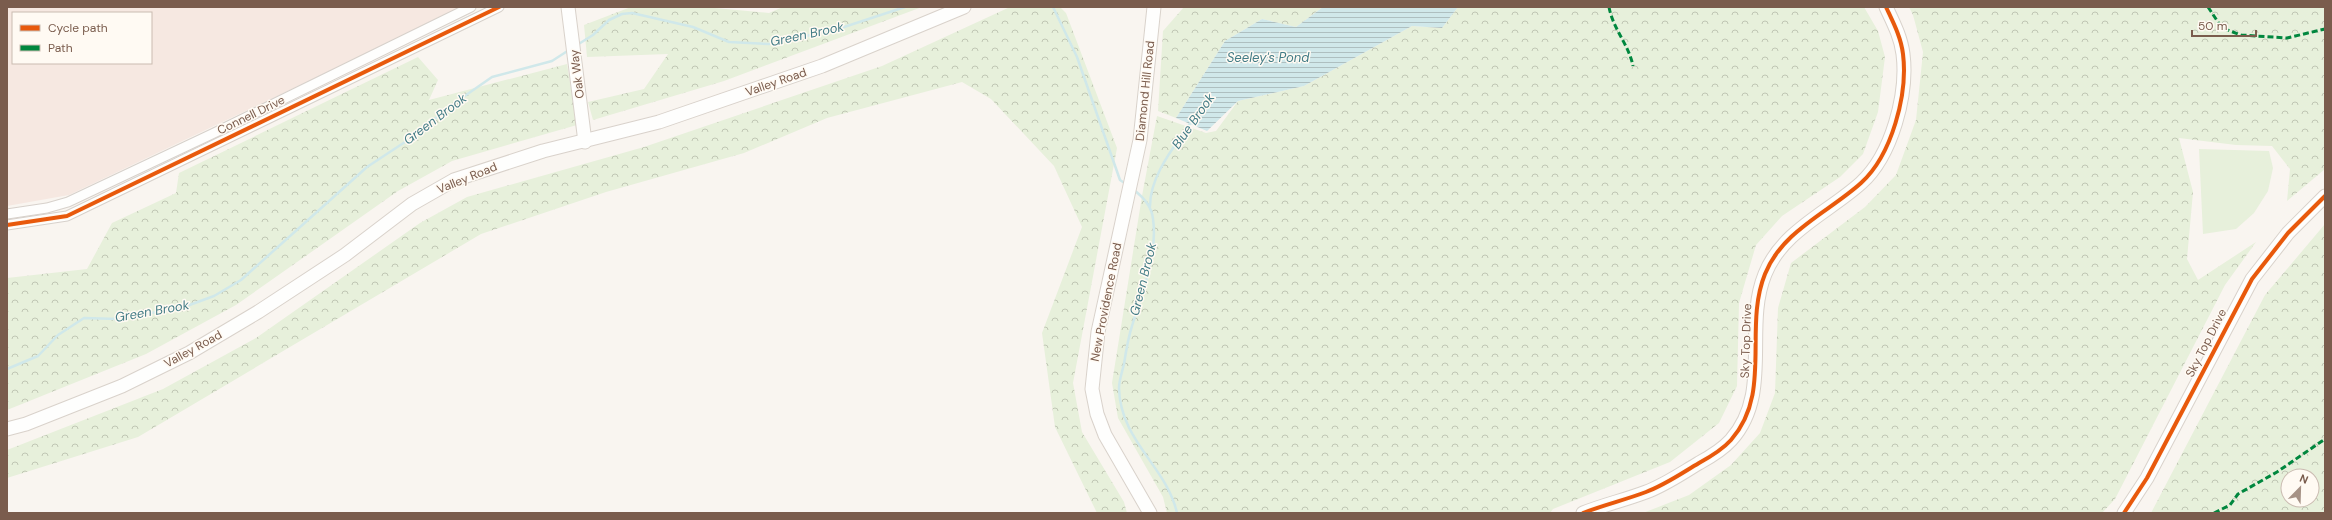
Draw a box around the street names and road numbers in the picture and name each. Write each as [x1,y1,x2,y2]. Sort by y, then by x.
street label: Diamond Hill Road [1132,40,1158,142]
street label: Oak Way [566,48,588,99]
street label: Valley Road [743,64,809,100]
street label: Connell Drive [215,92,288,138]
street label: Valley Road [435,159,499,197]
street label: New Providence Road [1087,241,1125,363]
street label: Sky Top Drive [1737,303,1755,379]
street label: Sky Top Drive [2182,306,2230,380]
street label: Valley Road [161,327,225,371]

